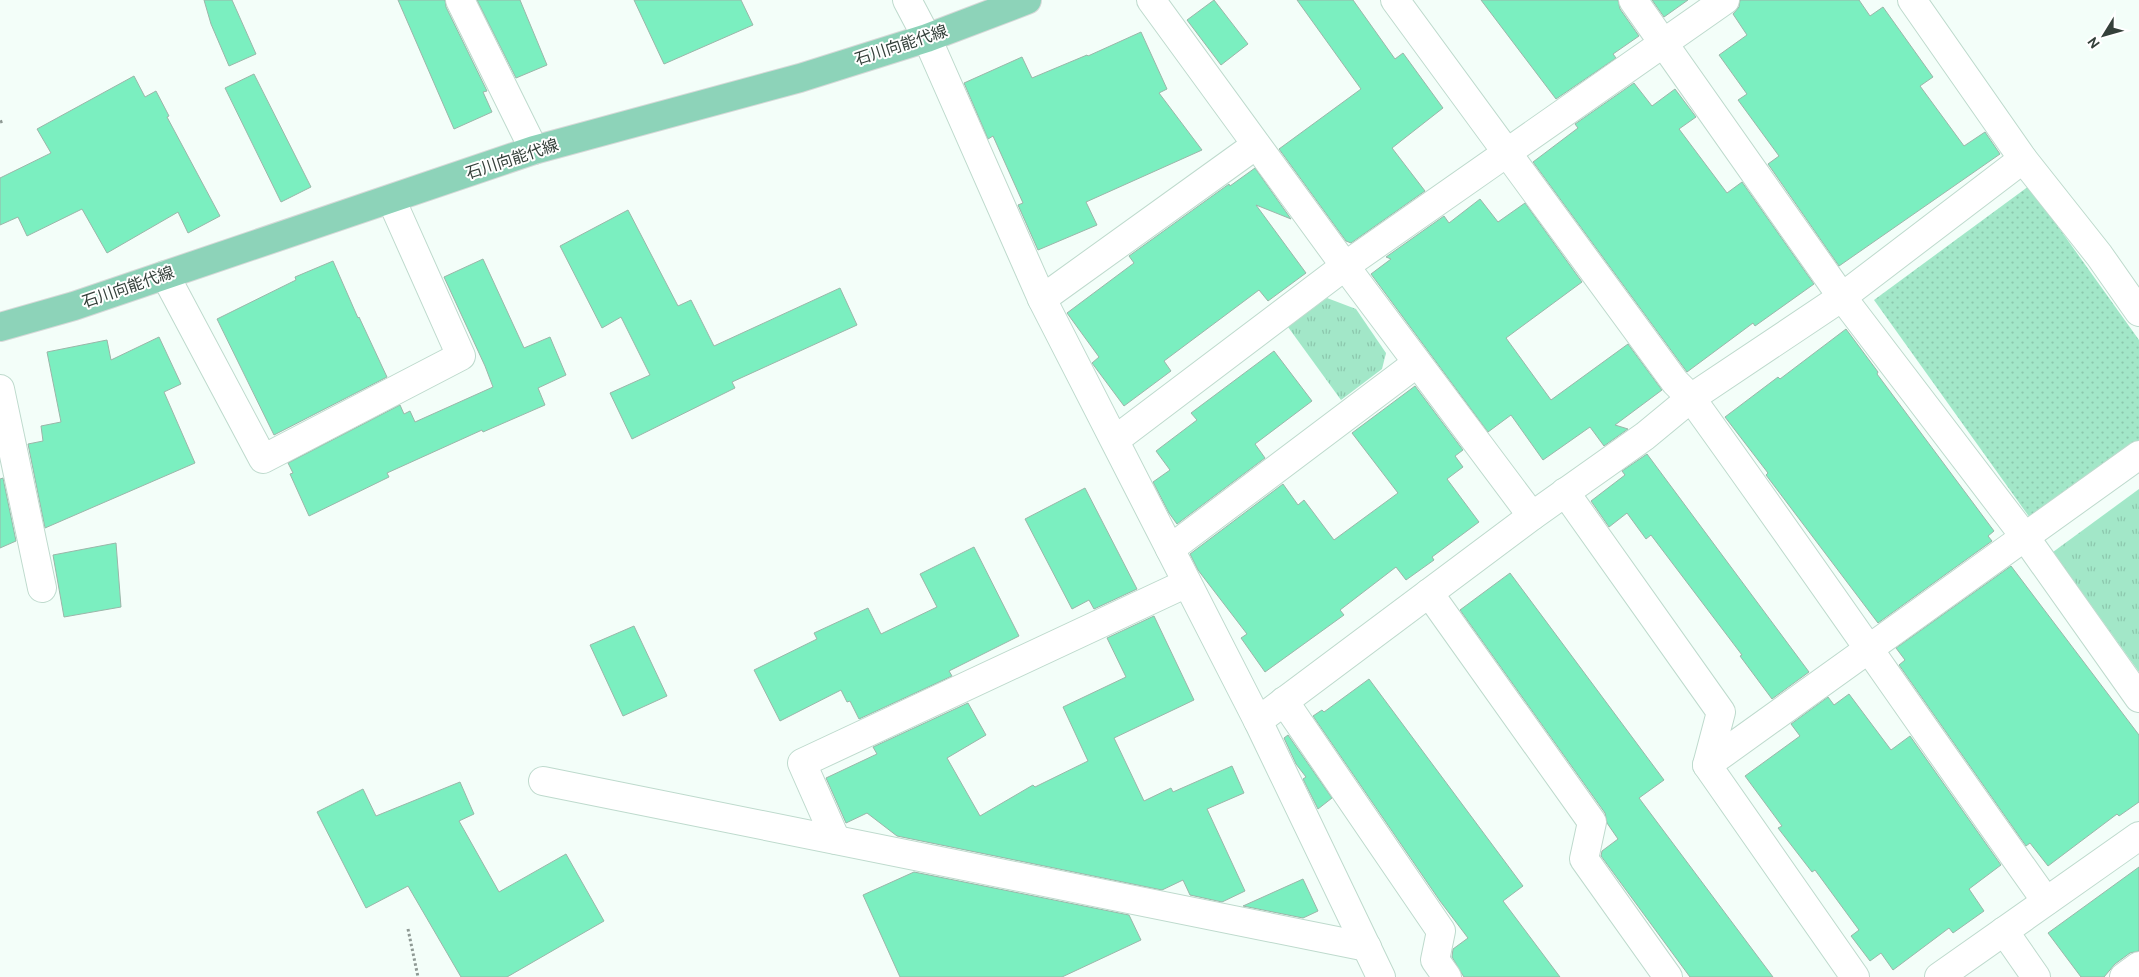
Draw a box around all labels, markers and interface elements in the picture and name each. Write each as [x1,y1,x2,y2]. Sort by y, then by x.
north arrow [2079,10,2129,60]
street label: 石川向能代線 [852,21,950,69]
text: N [2083,33,2104,52]
street label: 石川向能代線 [463,135,561,183]
street label: 石川向能代線 [80,262,176,312]

